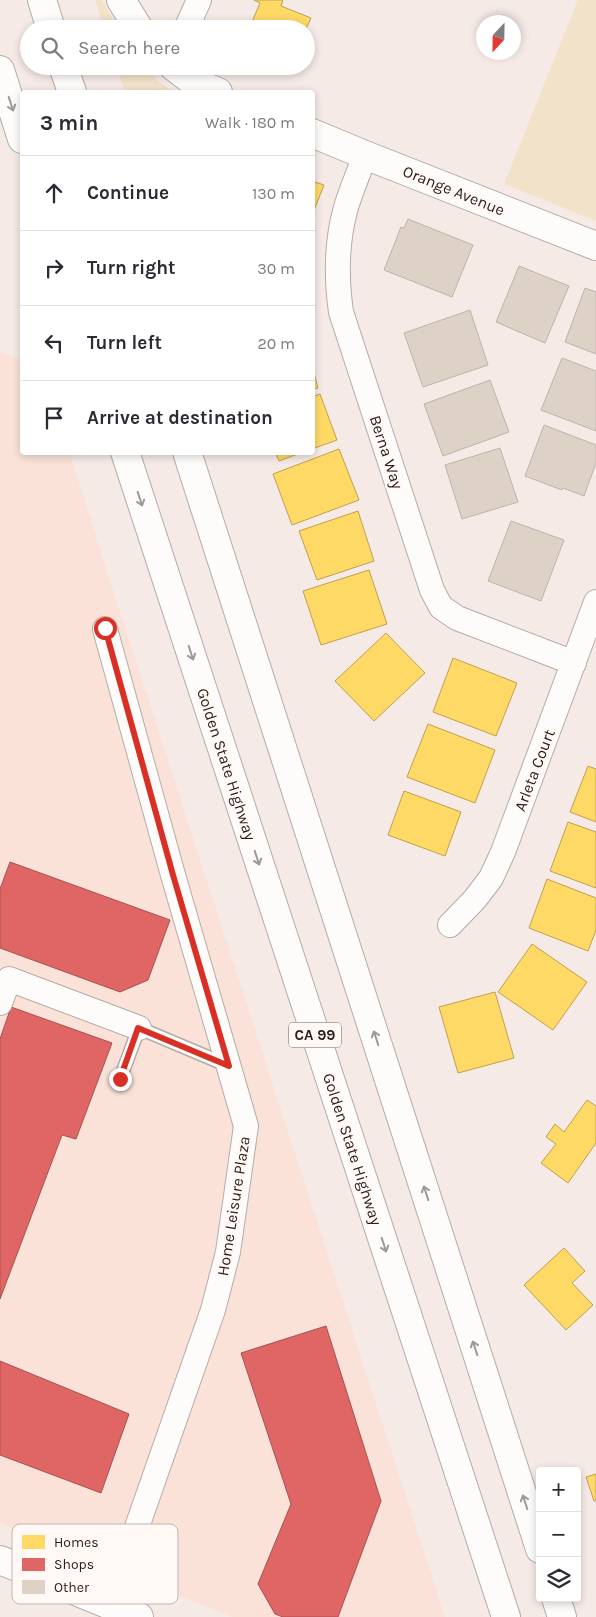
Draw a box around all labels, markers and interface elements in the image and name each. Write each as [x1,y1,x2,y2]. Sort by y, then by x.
north arrow [476,15,521,60]
search box [20,20,315,75]
icon: search [38,34,66,62]
text: Search here [78,37,180,59]
one-way arrow [7,96,17,112]
text: 3 min [40,111,98,135]
text: Walk · 180 m [205,113,295,132]
street label: Orange Avenue [400,161,508,220]
icon: ahead [40,179,68,207]
text: Continue [87,182,169,204]
text: 130 m [252,184,295,203]
icon: right [40,254,68,282]
text: Turn right [87,257,176,279]
text: 30 m [257,259,295,278]
icon: left [40,329,68,357]
text: Turn left [87,332,162,354]
text: 20 m [257,334,295,353]
icon: arrive [40,404,68,432]
text: Arrive at destination [87,407,273,429]
street label: Berna Way [366,413,408,492]
one-way arrow [136,491,145,506]
route start [94,617,117,640]
one-way arrow [186,645,196,661]
street label: Golden State Highway [193,686,260,843]
street label: Arleta Court [510,726,559,814]
one-way arrow [253,849,263,865]
road number: CA 99 [289,1022,341,1048]
one-way arrow [370,1030,380,1046]
route end [109,1068,132,1091]
street label: Golden State Highway [319,1071,386,1228]
street label: Home Leisure Plaza [213,1135,254,1277]
one-way arrow [420,1185,430,1201]
one-way arrow [380,1237,389,1252]
one-way arrow [470,1340,480,1356]
map controls [536,1467,581,1602]
button: + [536,1467,581,1512]
one-way arrow [520,1495,529,1511]
button: − [536,1512,581,1557]
legend [12,1524,178,1604]
text: Homes [54,1534,99,1551]
text: Shops [54,1556,94,1573]
button: layers [536,1557,581,1602]
text: Other [54,1579,90,1596]

